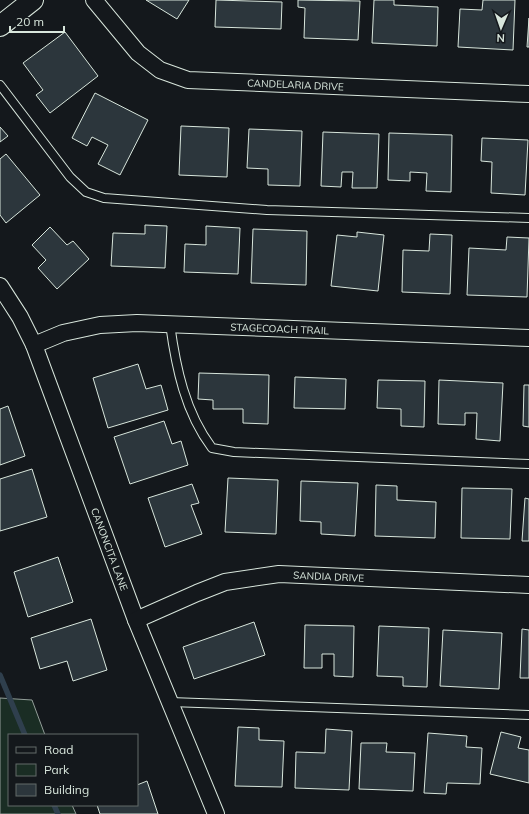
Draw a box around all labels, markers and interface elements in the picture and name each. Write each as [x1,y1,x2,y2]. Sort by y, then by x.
scale bar [10,8,64,34]
north arrow [481,8,521,48]
text: 20 m [16,14,44,29]
text: N [496,31,505,45]
street label: CANDELARIA DRIVE [247,76,344,93]
street label: STAGECOACH TRAIL [230,320,330,337]
street label: CANONCITA LANE [88,506,131,593]
street label: SANDIA DRIVE [293,568,364,584]
legend [8,734,138,806]
text: Road [44,742,73,757]
text: Park [44,762,70,777]
text: Building [44,782,89,797]

